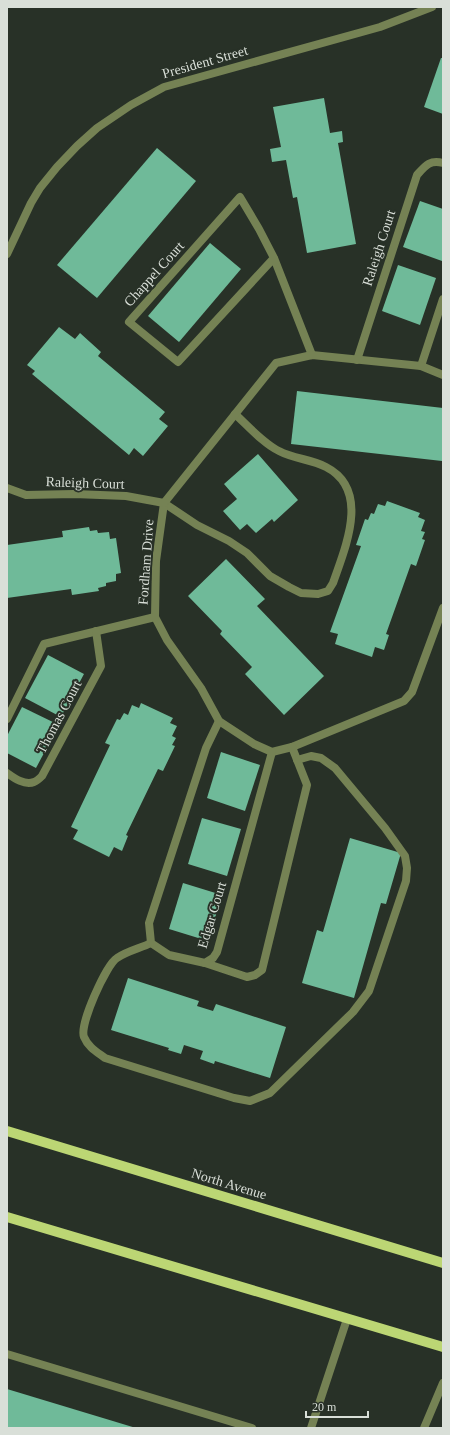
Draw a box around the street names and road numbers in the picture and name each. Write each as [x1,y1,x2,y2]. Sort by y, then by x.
street label: President Street [161,43,250,81]
street label: Raleigh Court [360,208,398,288]
street label: Chappel Court [121,238,187,310]
street label: Raleigh Court [45,474,125,492]
street label: Fordham Drive [136,519,156,605]
street label: Thomas Court [33,678,85,756]
street label: Edgar Court [195,880,229,950]
street label: North Avenue [190,1165,268,1203]

